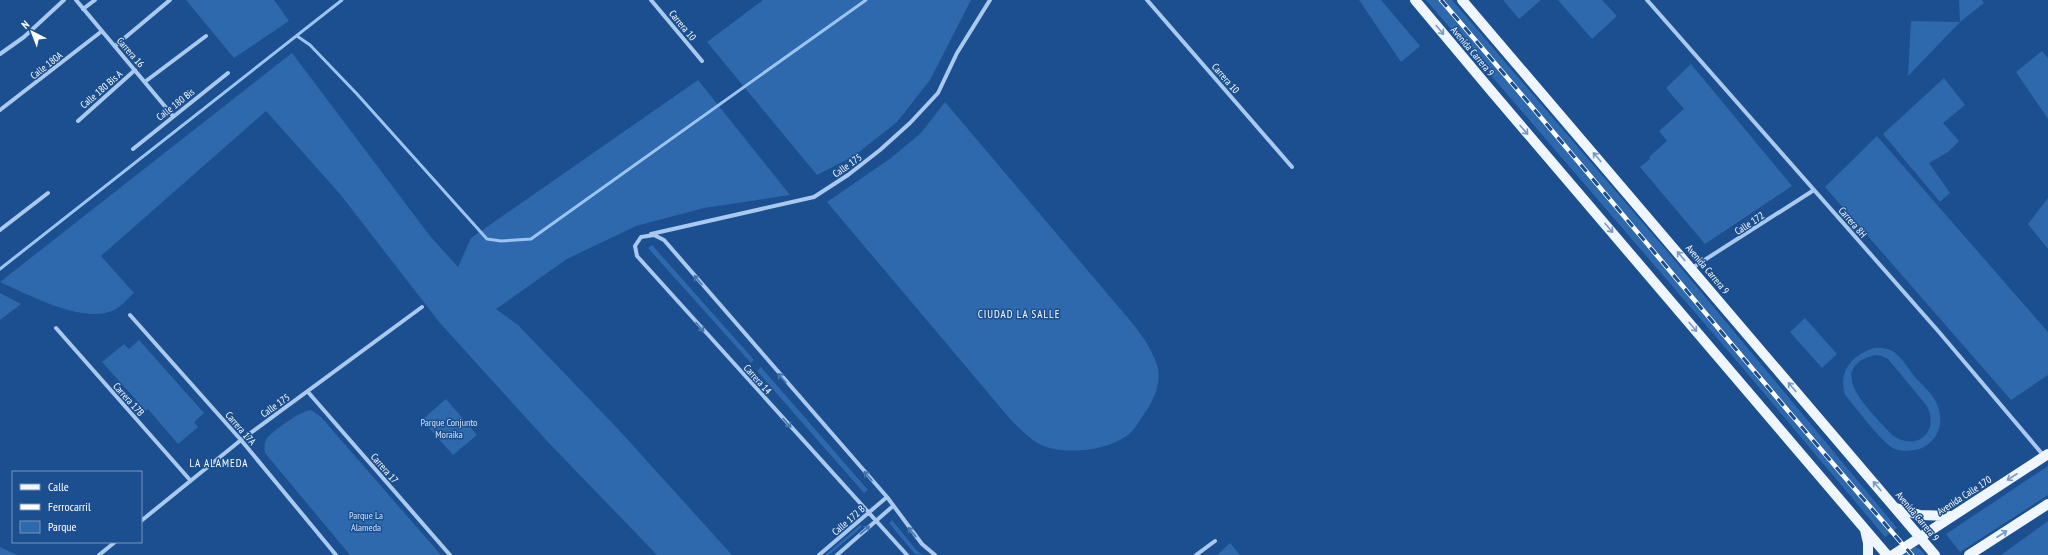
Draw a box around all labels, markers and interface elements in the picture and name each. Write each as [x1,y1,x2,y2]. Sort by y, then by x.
street label: Carrera 10 [666,7,699,44]
north arrow [12,12,52,52]
text: N [18,17,32,32]
street label: Avenida Carrera 9 [1448,24,1497,79]
one-way arrow [1436,25,1445,35]
street label: Carrera 16 [114,35,148,71]
street label: Calle 180A [27,49,65,82]
street label: Carrera 10 [1209,61,1243,97]
street label: Calle 180 Bis A [78,67,125,111]
street label: Calle 180 Bis [153,85,198,123]
one-way arrow [1519,124,1528,135]
street label: Calle 175 [830,151,864,180]
one-way arrow [1592,152,1601,162]
street label: Carrera 8H [1836,204,1870,240]
street label: Calle 172 [1732,209,1767,238]
one-way arrow [1604,223,1613,233]
street label: Avenida Carrera 9 [1683,242,1732,297]
one-way arrow [1677,251,1686,261]
one-way arrow [693,274,702,285]
district label: CIUDAD LA SALLE [978,307,1060,321]
one-way arrow [696,321,705,332]
one-way arrow [1689,322,1698,332]
street label: Carrera 14 [741,362,775,397]
one-way arrow [778,373,787,384]
street label: Carrera 17B [110,380,147,419]
one-way arrow [1788,382,1797,392]
street label: Calle 175 [258,391,292,420]
street label: Carrera 17A [222,409,259,448]
park label: Parque Conjunto Moraika [421,416,477,441]
one-way arrow [783,418,792,428]
street label: Carrera 17 [368,451,401,486]
district label: LA ALAMEDA [189,456,249,470]
one-way arrow [864,470,873,481]
legend [12,471,142,543]
street label: Avenida Calle 170 [1935,473,1994,518]
one-way arrow [2006,474,2018,482]
text: Calle [48,479,69,494]
one-way arrow [1872,481,1881,491]
street label: Avenida Carrera 9 [1893,489,1942,544]
text: Ferrocarril [48,499,91,514]
street label: Calle 172 B [829,502,868,538]
park label: Parque La Alameda [349,509,383,534]
text: Parque [48,519,77,534]
one-way arrow [860,526,870,535]
one-way arrow [908,527,917,537]
one-way arrow [1996,529,2008,537]

